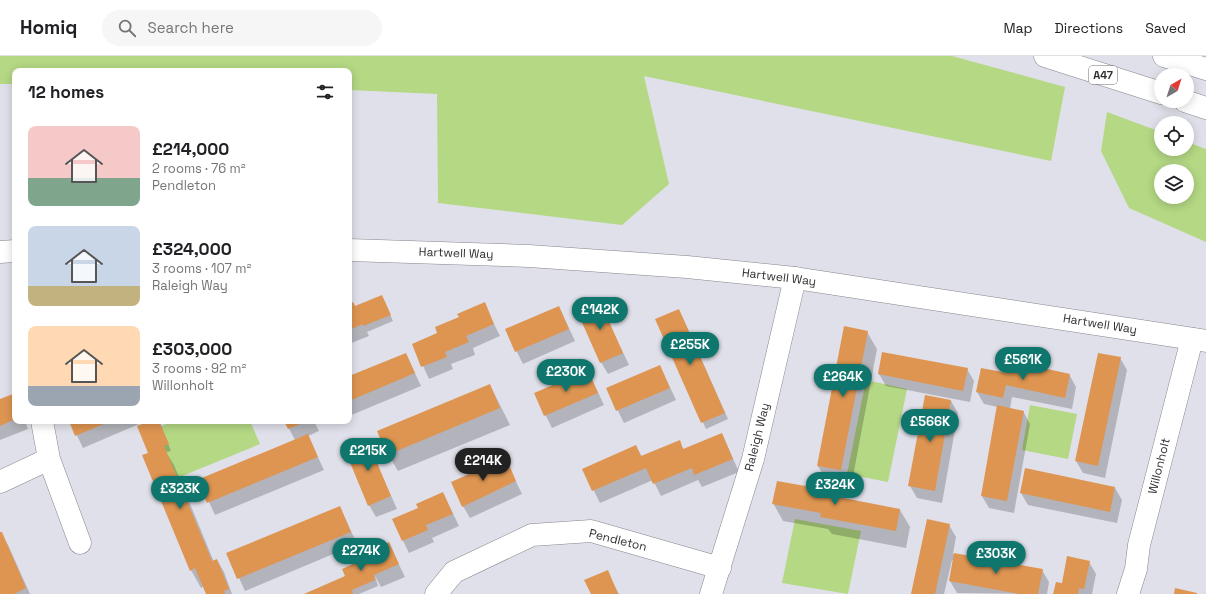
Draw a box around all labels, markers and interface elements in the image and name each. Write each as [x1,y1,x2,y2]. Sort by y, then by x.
search box [102,10,382,46]
text: Homiq [20,15,78,40]
icon: search [116,17,138,39]
text: Search here [148,18,234,37]
text: Map [1003,19,1033,37]
text: Directions [1055,19,1123,37]
text: Saved [1145,19,1186,37]
road number: A47 [1089,66,1117,84]
north arrow [1154,68,1194,108]
map controls [1154,68,1194,204]
text: 12 homes [28,81,104,103]
icon: filters [314,81,336,103]
button: locate [1154,116,1194,156]
text: £214,000 [152,138,229,160]
icon: home [60,142,108,190]
text: 2 rooms · 76 m² [152,160,246,177]
button: layers [1154,164,1194,204]
text: Pendleton [152,177,216,194]
text: £324,000 [152,238,232,260]
icon: home [60,242,108,290]
street label: Hartwell Way [418,244,494,262]
text: 3 rooms · 107 m² [152,260,251,277]
street label: Hartwell Way [741,265,817,289]
text: Raleigh Way [152,277,228,294]
pin: £142K [572,297,628,331]
text: £142K [581,301,619,318]
street label: Hartwell Way [1062,310,1138,338]
pin: £255K [662,332,718,366]
text: £255K [670,336,710,353]
text: £303,000 [152,338,232,360]
icon: home [60,342,108,390]
pin: £561K [995,347,1051,381]
text: £561K [1004,351,1042,368]
pin: £230K [538,359,594,393]
text: 3 rooms · 92 m² [152,360,246,377]
text: £230K [546,363,586,380]
pin: £264K [815,364,871,398]
text: £264K [823,368,863,385]
text: Willonholt [152,377,214,394]
street label: Raleigh Way [741,401,773,473]
pin: £566K [902,409,958,443]
text: £566K [910,413,950,430]
street label: Willonholt [1144,436,1174,496]
pin: £215K [340,438,396,472]
text: £215K [349,442,387,459]
pin: £214K [455,448,511,482]
text: £214K [464,452,502,469]
pin: £324K [807,472,863,506]
pin: £323K [152,476,208,510]
text: £324K [815,476,855,493]
text: £323K [160,480,200,497]
street label: Pendleton [587,525,649,555]
pin: £274K [333,538,389,572]
pin: £303K [968,541,1024,575]
text: £274K [342,542,380,559]
text: £303K [976,545,1016,562]

